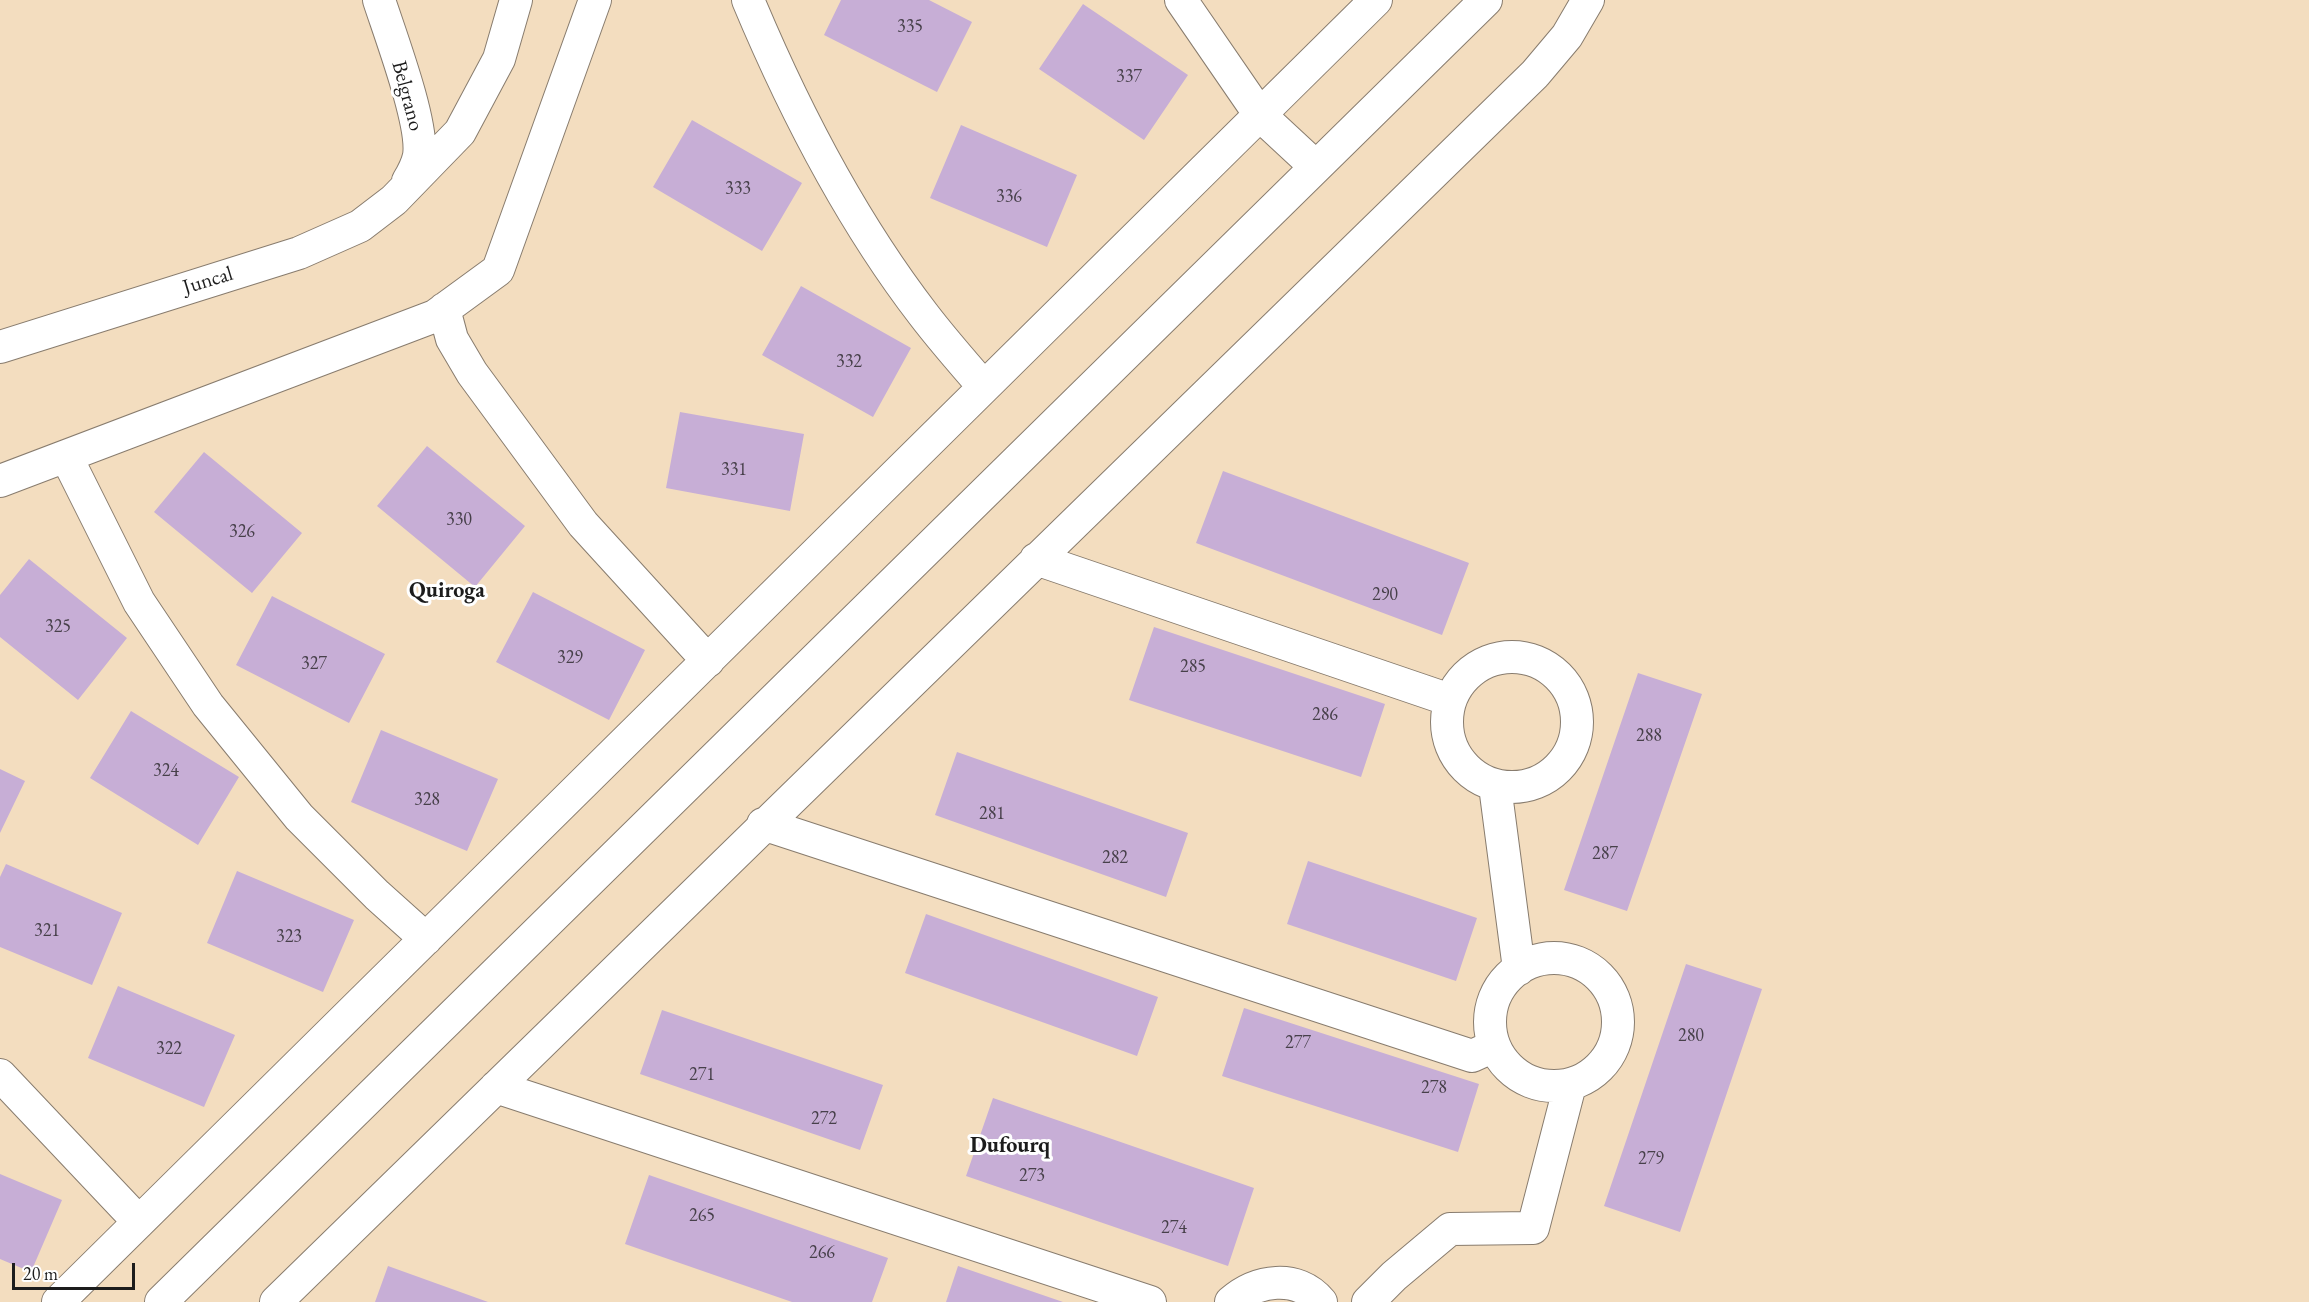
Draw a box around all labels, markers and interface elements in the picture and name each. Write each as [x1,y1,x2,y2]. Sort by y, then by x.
house number: 335 [897,16,923,38]
street label: Belgrano [386,58,428,134]
house number: 337 [1116,66,1142,88]
house number: 333 [725,178,751,200]
house number: 336 [996,186,1022,208]
street label: Juncal [180,262,236,300]
house number: 332 [836,351,862,373]
house number: 331 [721,459,747,481]
house number: 330 [446,509,472,531]
house number: 326 [229,521,255,543]
district label: Quiroga [409,578,485,604]
house number: 290 [1372,584,1398,606]
house number: 325 [45,616,71,638]
house number: 329 [557,647,583,669]
house number: 327 [301,653,327,675]
house number: 285 [1180,656,1206,678]
house number: 286 [1312,704,1338,726]
house number: 288 [1636,725,1662,747]
house number: 324 [153,760,179,782]
house number: 328 [414,789,440,811]
house number: 281 [979,803,1005,825]
house number: 287 [1592,843,1618,865]
house number: 282 [1102,847,1128,869]
house number: 321 [34,920,60,942]
house number: 323 [276,926,302,948]
house number: 280 [1678,1025,1704,1047]
house number: 277 [1285,1032,1311,1054]
house number: 322 [156,1038,182,1060]
house number: 271 [689,1064,715,1086]
house number: 278 [1421,1077,1447,1099]
house number: 272 [811,1108,837,1130]
district label: Dufourq [970,1133,1050,1159]
house number: 279 [1638,1148,1664,1170]
house number: 273 [1019,1165,1045,1187]
house number: 265 [689,1205,715,1227]
house number: 274 [1161,1217,1187,1239]
house number: 266 [809,1242,835,1264]
scale bar [15,1251,138,1289]
text: 20 m [23,1262,58,1285]

